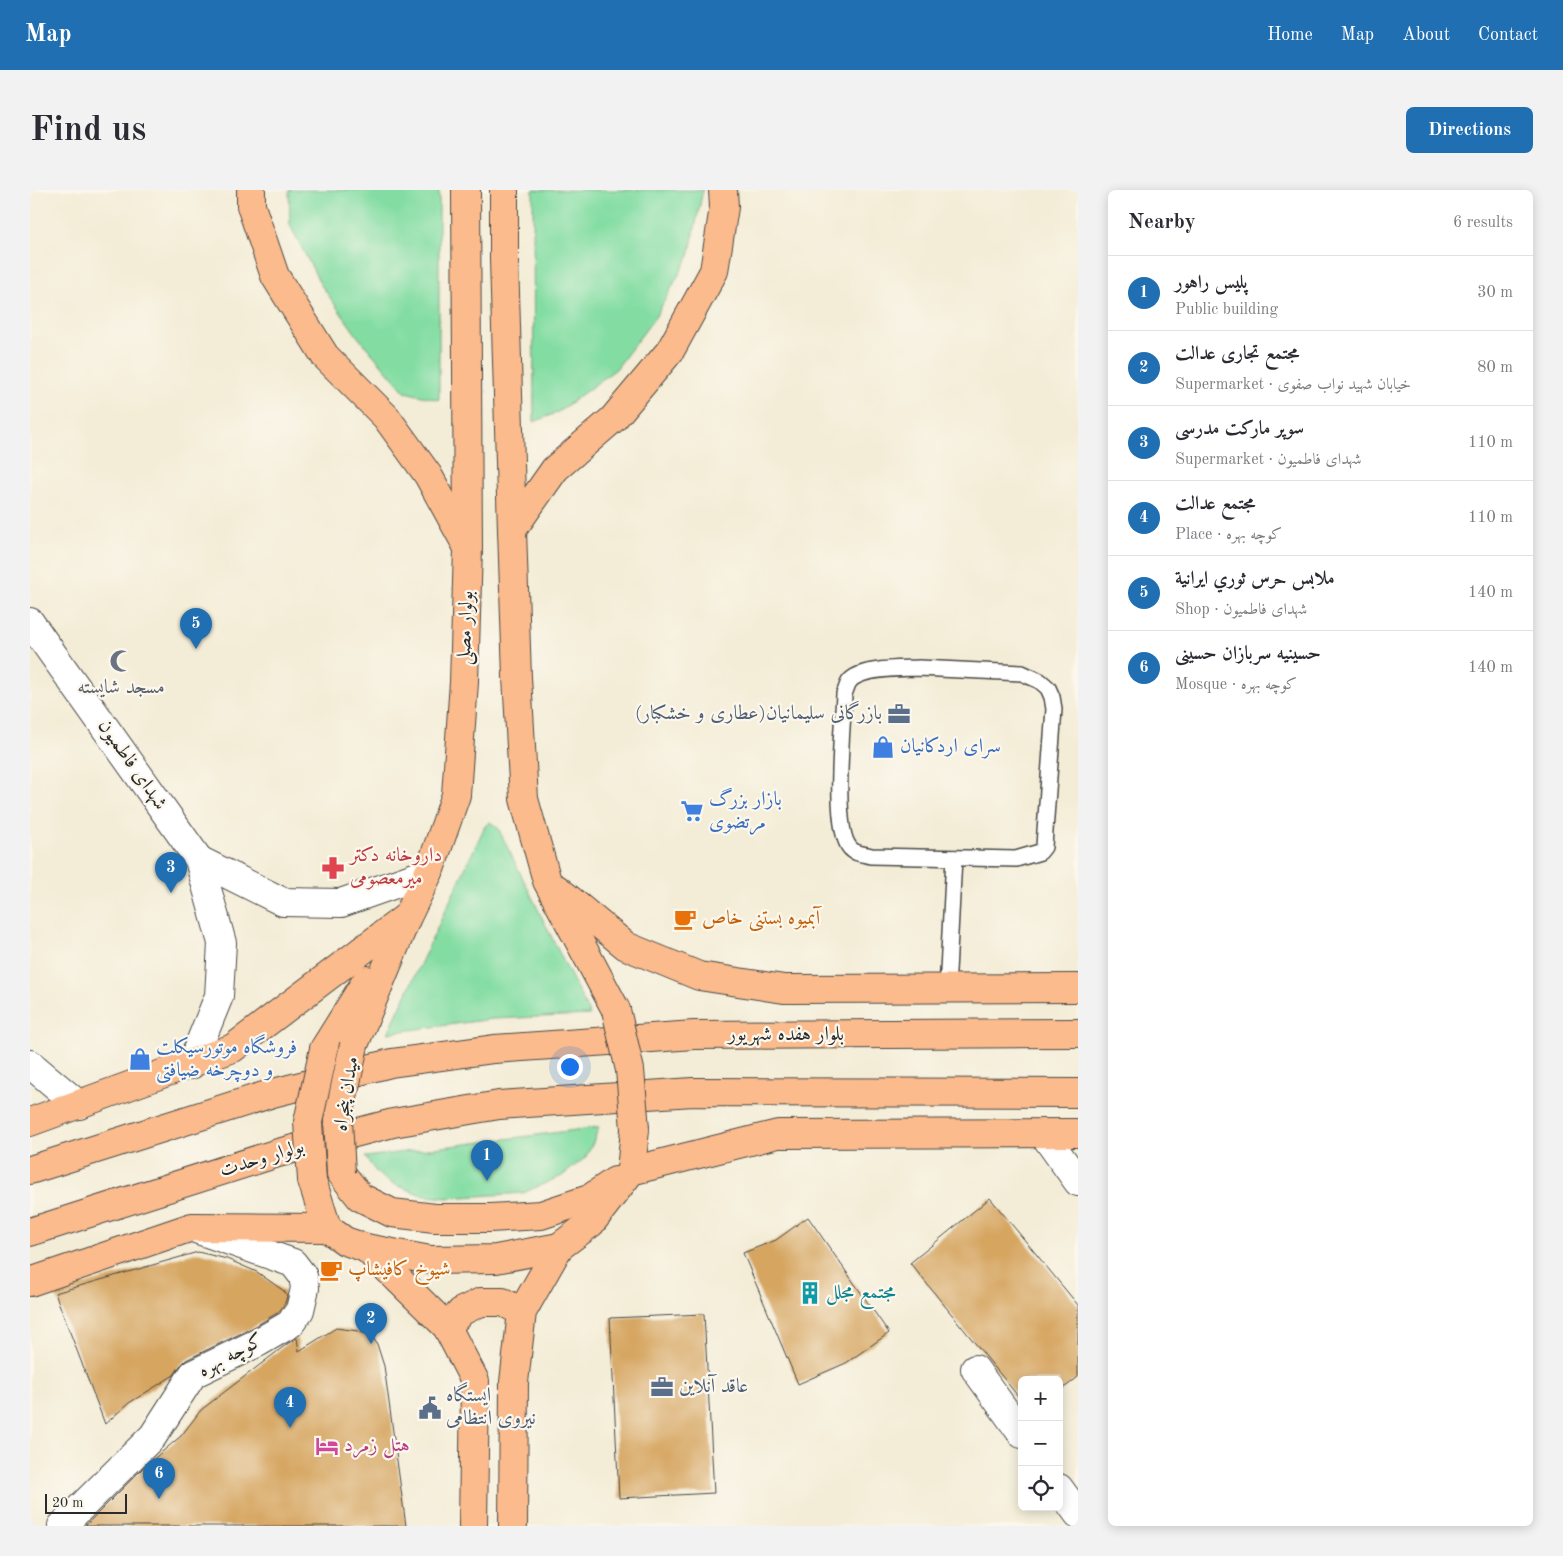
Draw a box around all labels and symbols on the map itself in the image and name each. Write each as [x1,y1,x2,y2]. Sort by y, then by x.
street label: بولوار مصلی [455,590,480,666]
pin: 5 [180,608,212,649]
mosque icon: مسجد شایسته [108,648,134,674]
place label: مسجد شایسته [77,678,165,698]
place label: بازرگانی سلیمانیان(عطاری و خشکبار) [635,700,882,724]
office icon: بازرگانی سلیمانیان(عطاری و خشکبار) [886,701,912,727]
street label: شهدای فاطمیون [93,716,170,814]
shop icon: سرای اردکانیان [870,734,896,760]
place label: سرای اردکانیان [900,736,1001,759]
place label: بازار بزرگ مرتضوی [709,787,782,835]
supermarket icon: بازار بزرگ مرتضوی [679,798,705,824]
place label: داروخانه دکتر میرمعصومی [348,845,442,890]
pin: 3 [155,852,187,893]
pharmacy icon: داروخانه دکتر میرمعصومی [320,855,346,881]
place label: آبمیوه بستنی خاص [702,905,823,932]
cafe icon: آبمیوه بستنی خاص [672,906,698,932]
street label: بلوار هفده شهریور [726,1025,844,1046]
place label: فروشگاه موتورسیکلت و دوچرخه ضیافتی [156,1033,297,1084]
shop icon: فروشگاه موتورسیکلت و دوچرخه ضیافتی [127,1046,153,1072]
your location [557,1054,583,1080]
street label: میدان پنجراه [331,1055,364,1133]
street label: بولوار وحدت [217,1137,307,1182]
pin: 1 [471,1140,503,1181]
cafe icon: شیوخ کافیشاپ [318,1257,344,1283]
place label: شیوخ کافیشاپ [348,1259,451,1286]
building icon: مجتمع مجلل [797,1280,823,1306]
place label: مجتمع مجلل [826,1283,896,1309]
pin: 2 [355,1303,387,1344]
street label: کوچه بهره [195,1330,268,1383]
place label: عاقد آنلاین [679,1373,748,1397]
office icon: عاقد آنلاین [649,1374,675,1400]
place label: ایستگاه نیروی انتظامی [446,1381,536,1429]
pin: 4 [274,1387,306,1428]
public building icon: ایستگاه نیروی انتظامی [417,1395,443,1421]
hotel icon: هتل زمرد [314,1433,340,1459]
place label: هتل زمرد [344,1436,410,1459]
pin: 6 [143,1458,175,1499]
scale bar [45,1491,128,1514]

